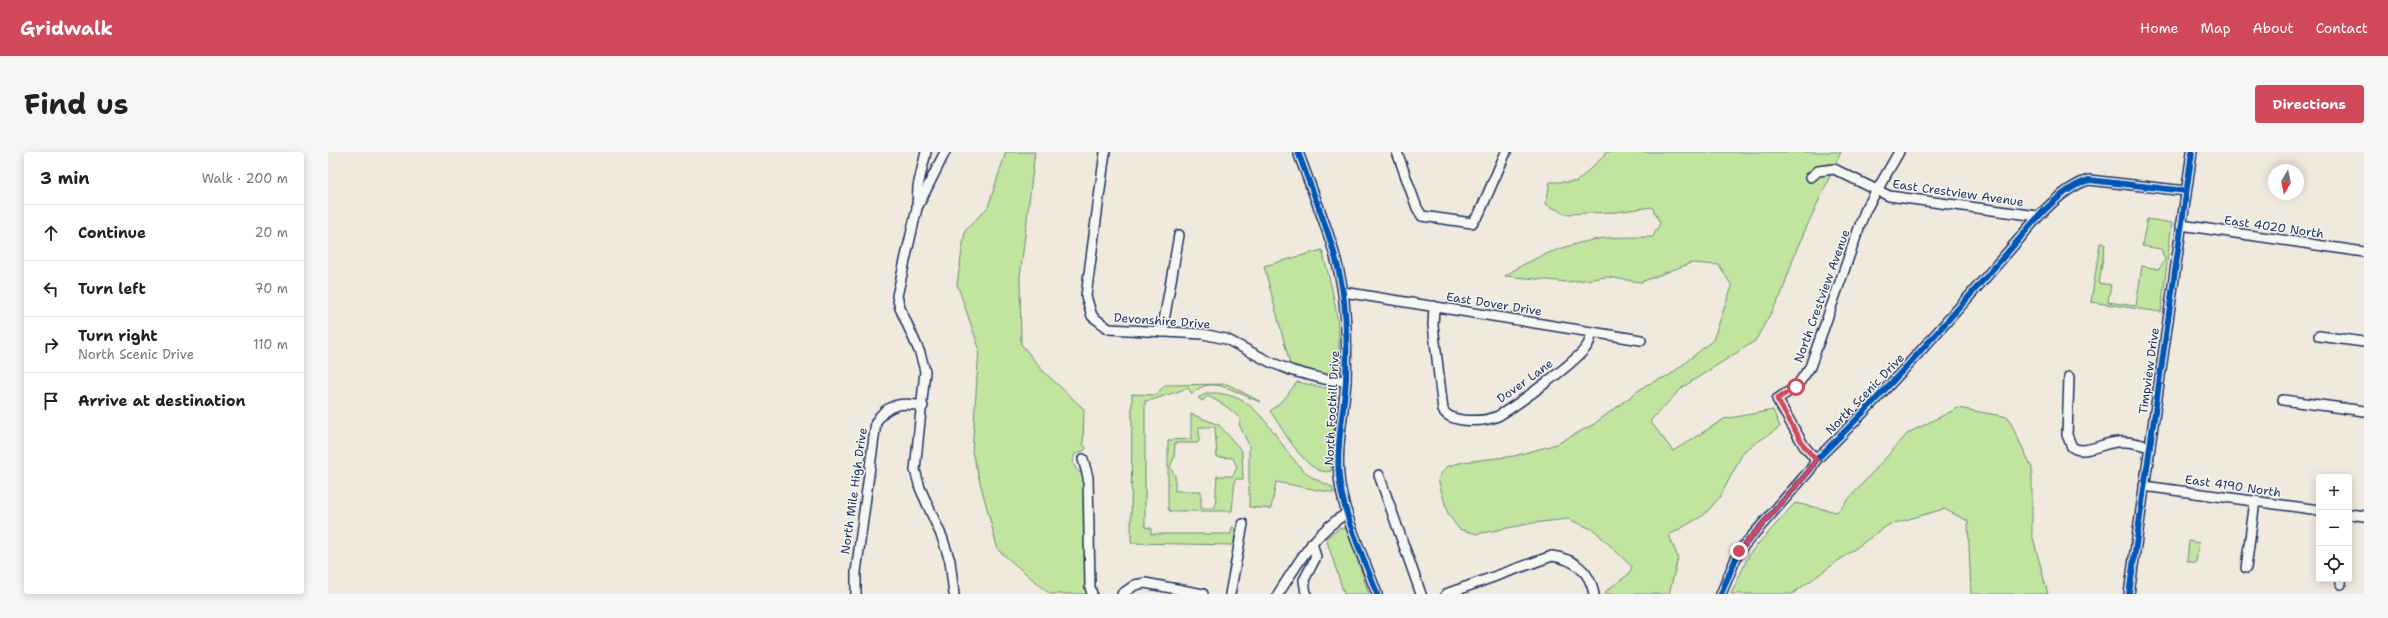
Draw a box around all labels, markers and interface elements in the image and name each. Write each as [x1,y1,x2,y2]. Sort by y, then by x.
text: Gridwalk [20,16,113,41]
text: Home [2140,19,2179,37]
text: Map [2201,19,2231,37]
text: About [2253,19,2294,37]
text: Contact [2316,19,2368,37]
text: Find us [24,85,129,123]
button: Directions [2255,85,2364,123]
north arrow [2268,164,2304,200]
text: 3 min [40,167,90,189]
text: Walk · 200 m [202,170,288,187]
street label: East Crestview Avenue [1891,176,2025,210]
street label: East 4020 North [2223,212,2325,242]
icon: ahead [40,222,62,244]
text: Continue [78,223,146,243]
text: 20 m [255,224,288,241]
street label: North Crestview Avenue [1790,227,1854,365]
icon: left [40,278,62,300]
text: Turn left [78,279,146,299]
text: 70 m [254,280,288,297]
street label: East Dover Drive [1445,289,1543,319]
street label: Devonshire Drive [1113,310,1211,332]
text: Turn right [78,326,158,346]
street label: Timpview Drive [2135,326,2163,415]
icon: right [40,334,62,356]
text: 110 m [253,336,288,353]
text: North Scenic Drive [78,346,194,363]
street label: North Foothill Drive [1321,350,1343,466]
street label: North Scenic Drive [1822,350,1908,438]
street label: Dover Lane [1494,355,1556,407]
route start [1787,378,1805,396]
icon: arrive [40,390,62,412]
text: Arrive at destination [78,391,246,411]
street label: North Mile High Drive [837,427,871,555]
street label: East 4190 North [2184,471,2282,501]
map controls [2316,474,2352,582]
button: + [2316,474,2352,510]
button: − [2316,510,2352,546]
route end [1730,542,1748,560]
button: locate [2316,546,2352,582]

